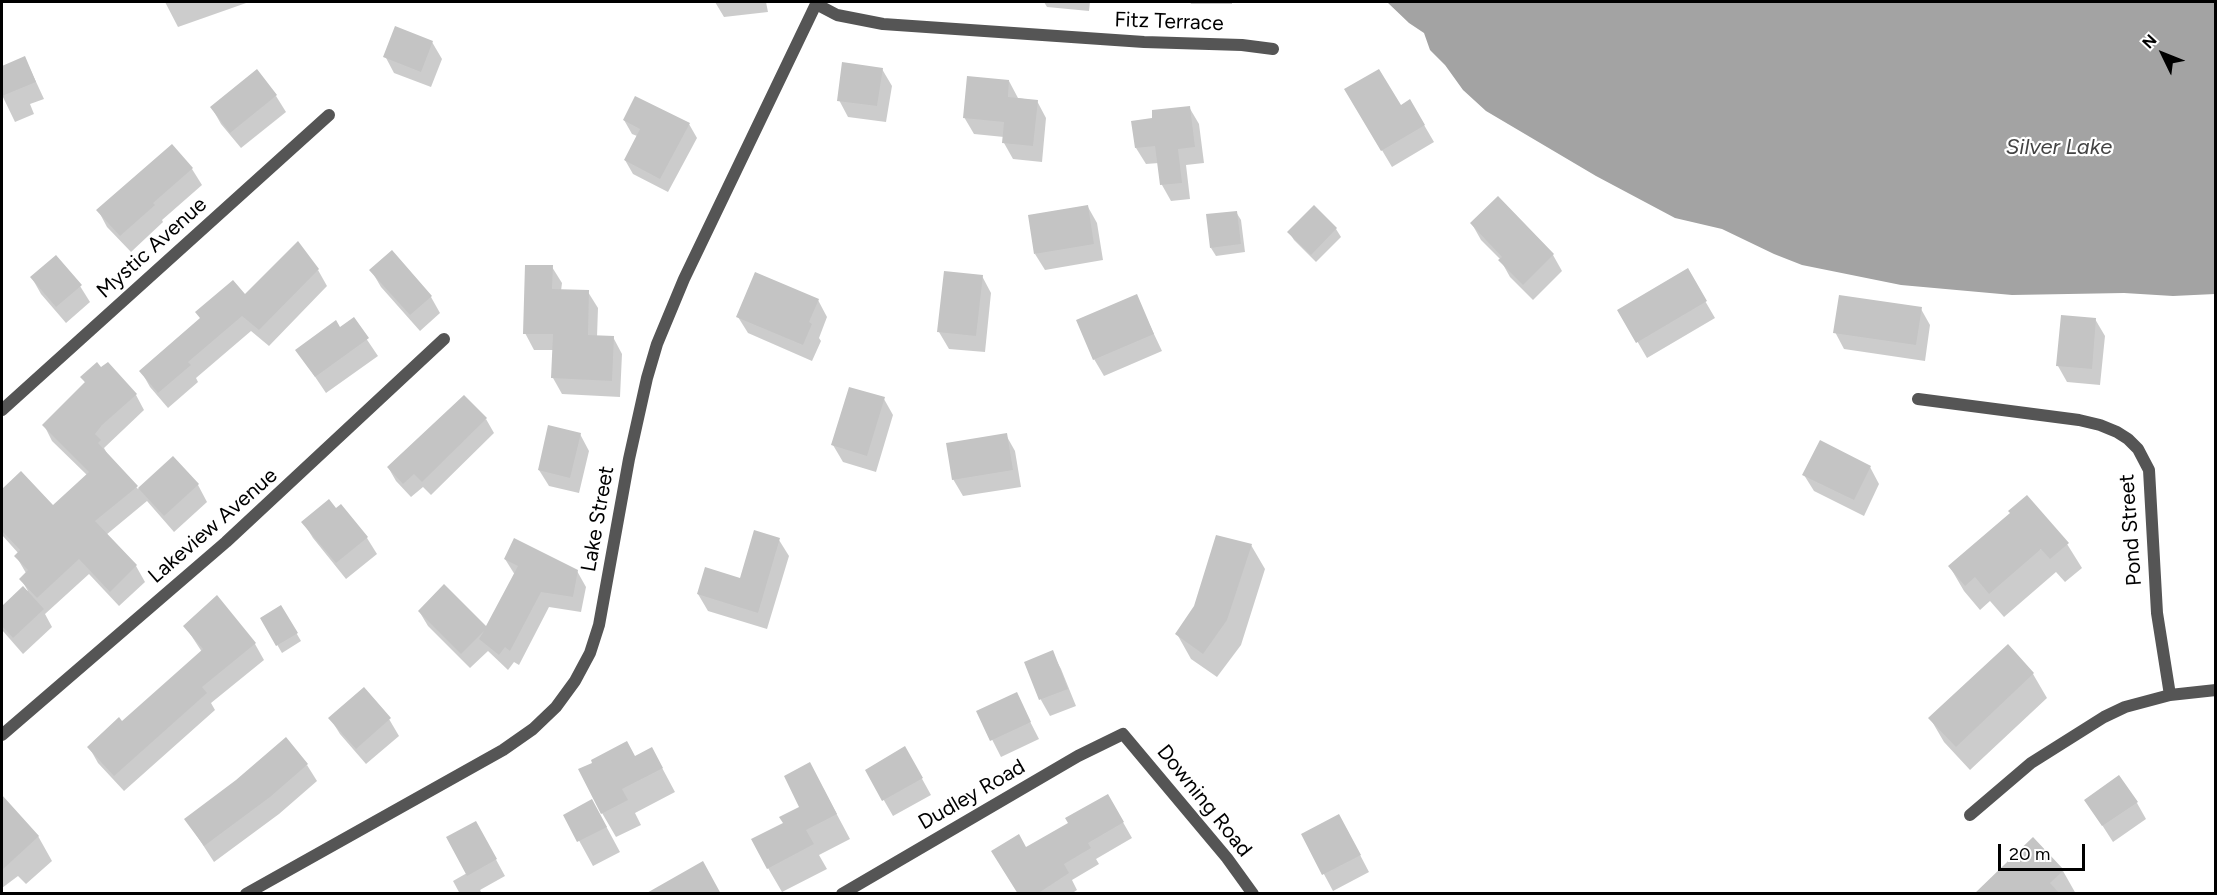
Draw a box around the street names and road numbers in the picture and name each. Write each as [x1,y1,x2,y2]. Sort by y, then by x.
street label: Fitz Terrace [1114,8,1224,36]
street label: Mystic Avenue [92,192,212,304]
street label: Lakeview Avenue [143,463,283,589]
street label: Lake Street [576,464,620,574]
street label: Pond Street [2115,473,2147,587]
street label: Downing Road [1151,740,1257,862]
street label: Dudley Road [914,754,1030,836]

